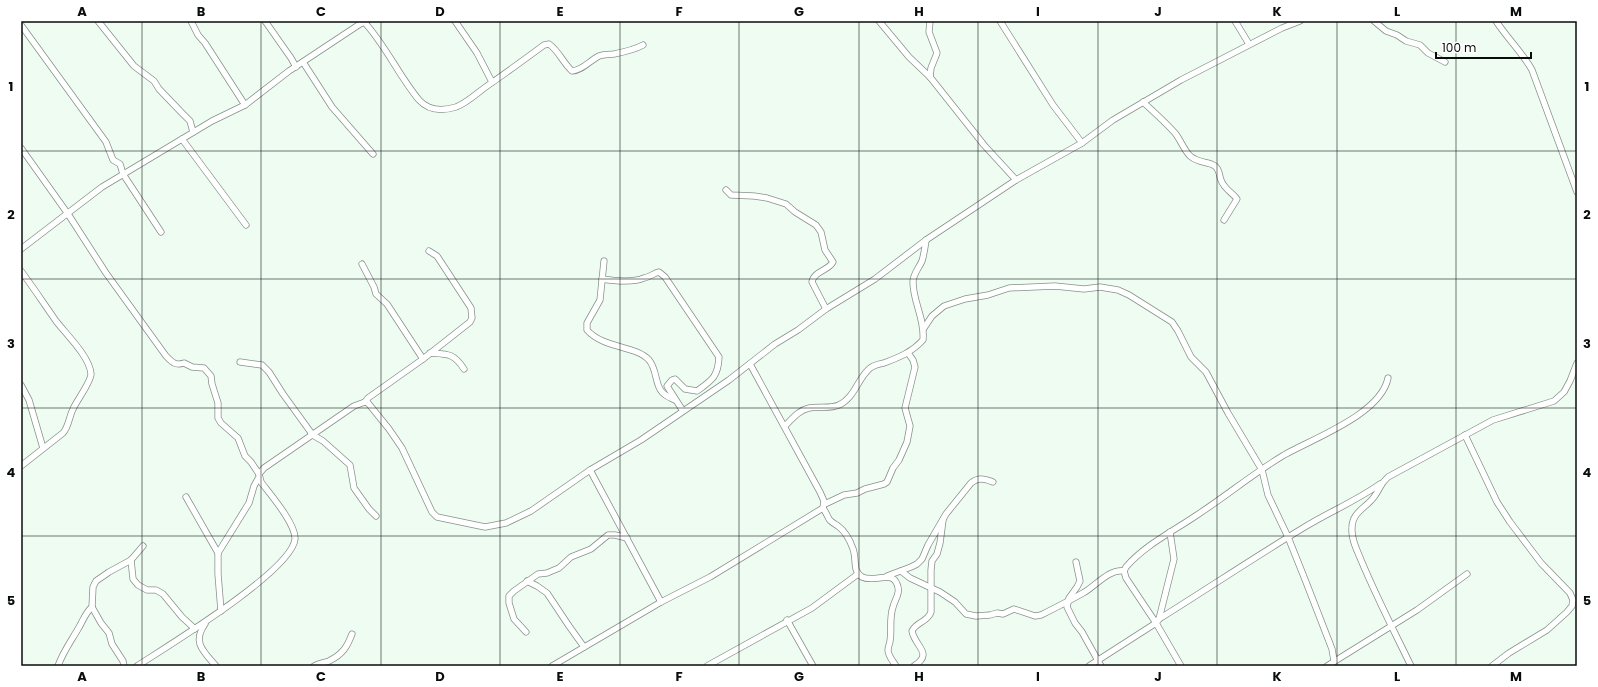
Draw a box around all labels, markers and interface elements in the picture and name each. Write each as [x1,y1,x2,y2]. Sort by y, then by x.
text: A [77,2,87,21]
text: B [197,2,206,21]
text: C [316,2,326,21]
text: D [435,2,445,21]
text: E [556,2,564,21]
text: F [675,2,683,21]
text: G [794,2,804,21]
text: H [914,2,924,21]
text: I [1036,2,1040,21]
text: J [1154,2,1162,21]
text: K [1272,2,1282,21]
text: L [1394,2,1400,21]
text: M [1510,2,1522,21]
scale bar [1436,34,1531,60]
text: 100 m [1442,39,1476,56]
text: 1 [9,77,13,96]
text: 1 [1585,77,1589,96]
text: 2 [7,205,15,224]
text: 2 [1583,205,1591,224]
text: 3 [7,334,15,353]
text: 3 [1583,334,1591,353]
text: 4 [7,463,16,482]
text: 4 [1583,463,1592,482]
text: 5 [7,591,15,610]
text: 5 [1583,591,1591,610]
text: A [77,667,87,686]
text: B [197,667,206,686]
text: C [316,667,326,686]
text: D [435,667,445,686]
text: E [556,667,564,686]
text: F [675,667,683,686]
text: G [794,667,804,686]
text: H [914,667,924,686]
text: I [1036,667,1040,686]
text: J [1154,667,1162,686]
text: K [1272,667,1282,686]
text: L [1394,667,1400,686]
text: M [1510,667,1522,686]

